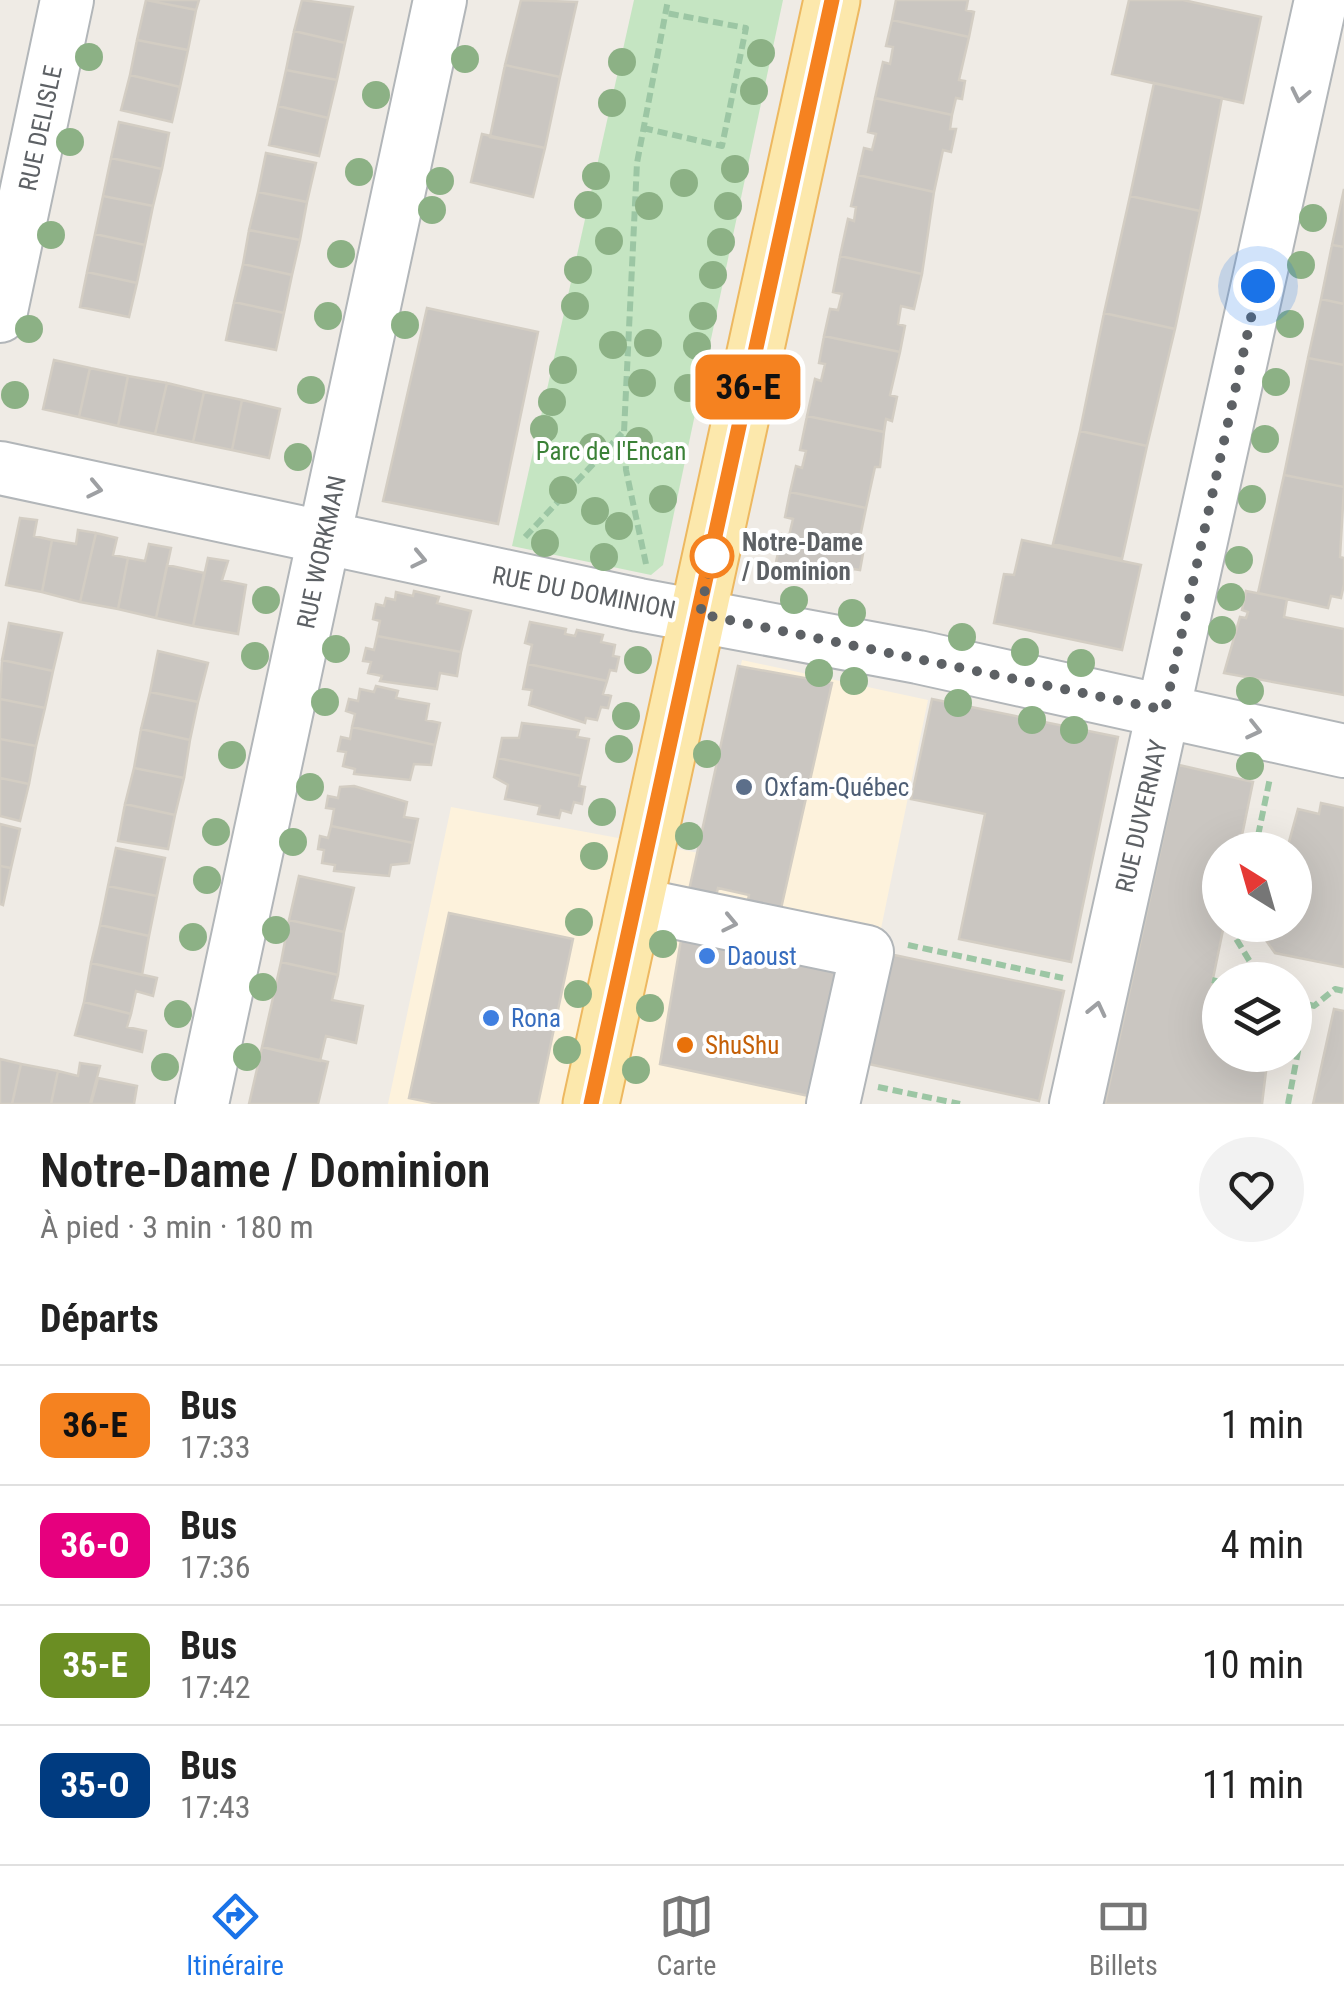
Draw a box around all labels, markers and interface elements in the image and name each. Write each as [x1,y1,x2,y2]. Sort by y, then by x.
street label: RUE DELISLE [13,63,68,194]
one-way arrow [1290,86,1311,103]
your location [1233,261,1283,311]
line badge: 36-E [678,354,818,420]
text: 36-E [715,367,781,408]
park label: Parc de l'Encan [536,437,686,466]
street label: RUE WORKMAN [291,473,352,631]
one-way arrow [86,477,103,498]
place label: Notre-Dame / Dominion [741,528,863,586]
marker: Notre-Dame / Dominion [691,535,733,577]
one-way arrow [410,547,427,568]
street label: RUE DU DOMINION [490,560,678,624]
one-way arrow [1245,718,1262,739]
street label: RUE DUVERNAY [1110,737,1173,895]
place label: Oxfam-Québec [764,773,909,802]
marker: Oxfam-Québec [733,776,755,798]
north arrow [1202,832,1312,942]
map controls [1202,832,1312,1072]
one-way arrow [721,912,738,933]
place label: Daoust [727,942,797,971]
marker: Daoust [696,945,718,967]
button: layers [1202,962,1312,1072]
one-way arrow [1085,1001,1106,1018]
place label: Rona [511,1004,561,1033]
marker: Rona [480,1007,502,1029]
place label: ShuShu [705,1031,779,1060]
marker: ShuShu [674,1034,696,1056]
button: heart [1199,1137,1304,1242]
text: Notre-Dame / Dominion [40,1142,491,1199]
text: À pied · 3 min · 180 m [40,1208,314,1246]
text: Départs [40,1297,159,1341]
text: Bus [180,1384,237,1428]
text: 1 min [1221,1403,1304,1447]
text: 36-E [62,1405,128,1446]
text: 17:33 [180,1428,251,1466]
text: Bus [180,1504,237,1548]
text: 4 min [1221,1523,1304,1567]
text: 36-O [60,1525,130,1566]
text: 17:36 [180,1548,251,1586]
text: Bus [180,1624,237,1668]
text: 10 min [1202,1643,1304,1687]
text: 35-E [62,1645,128,1686]
text: 17:42 [180,1668,251,1706]
text: Bus [180,1744,237,1788]
text: 11 min [1202,1763,1304,1807]
text: 35-O [60,1765,130,1806]
text: 17:43 [180,1788,251,1826]
tab: Itinéraire [186,1889,284,1982]
tab: Carte [656,1889,716,1982]
tab: Billets [1089,1889,1158,1982]

